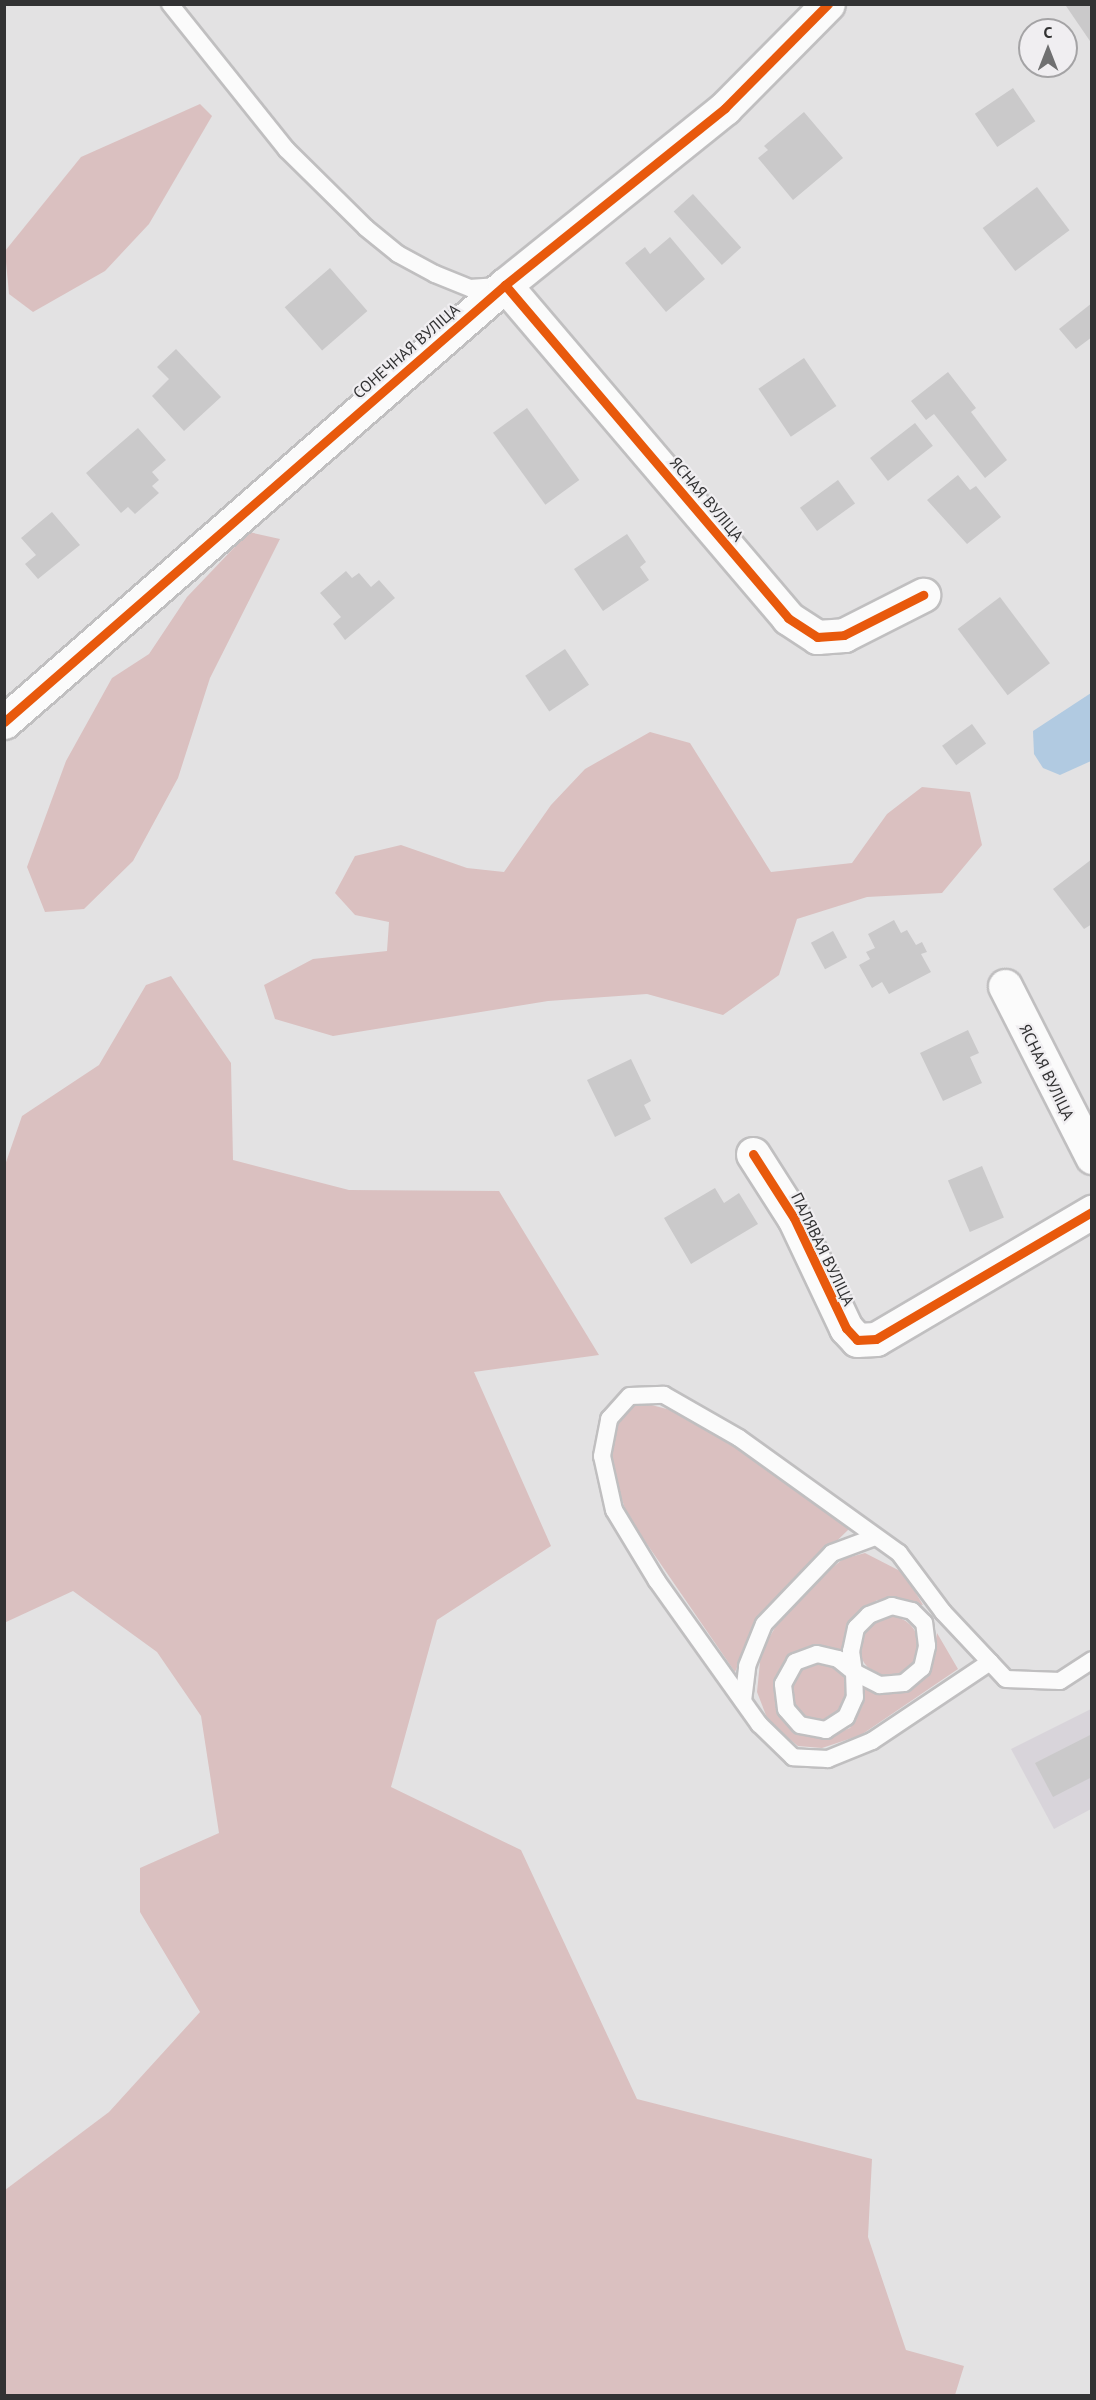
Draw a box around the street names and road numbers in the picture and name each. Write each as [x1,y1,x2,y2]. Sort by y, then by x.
street label: СОНЕЧНАЯ ВУЛІЦА [349,300,463,402]
street label: ЯСНАЯ ВУЛІЦА [666,453,748,545]
street label: ЯСНАЯ ВУЛІЦА [1015,1021,1079,1123]
street label: ПАЛЯВАЯ ВУЛІЦА [787,1189,859,1309]

